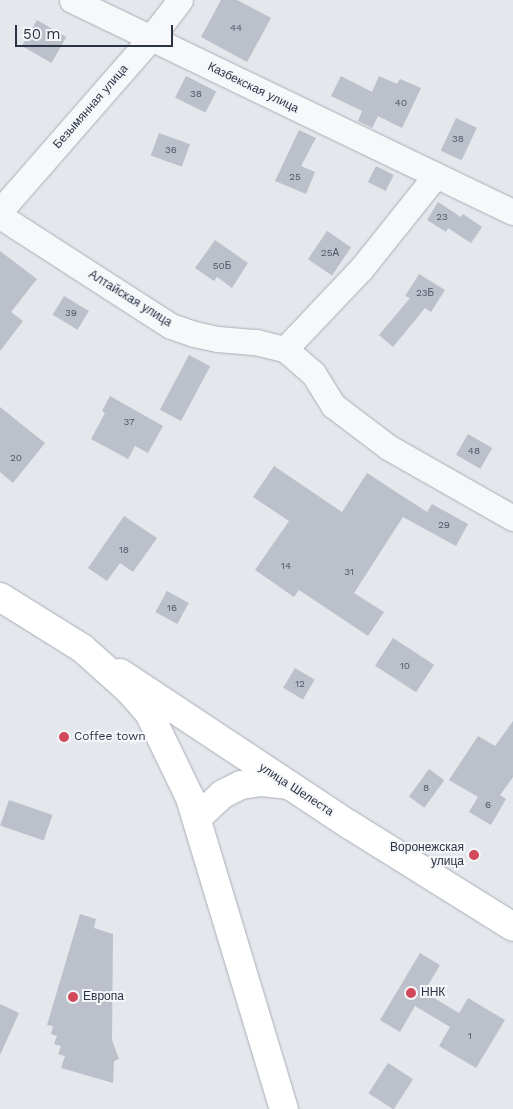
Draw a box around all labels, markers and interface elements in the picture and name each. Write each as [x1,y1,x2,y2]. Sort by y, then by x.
scale bar [18,15,175,47]
house number: 44 [230,22,242,34]
text: 50 m [23,25,60,43]
street label: Казбекская улица [205,60,301,116]
street label: Безымянная улица [51,62,131,152]
house number: 38 [190,88,202,100]
house number: 40 [395,97,407,109]
house number: 38 [452,133,464,145]
house number: 36 [165,144,177,156]
house number: 25 [289,171,301,183]
house number: 23 [436,211,448,223]
house number: 25А [321,247,339,259]
house number: 50Б [213,260,231,272]
street label: Алтайская улица [86,268,174,330]
house number: 23Б [416,287,434,299]
house number: 39 [65,307,77,319]
house number: 37 [123,416,135,428]
house number: 48 [468,445,480,457]
house number: 20 [10,452,22,464]
house number: 29 [438,519,450,531]
house number: 18 [119,544,129,556]
house number: 14 [281,560,291,572]
house number: 31 [344,566,354,578]
house number: 16 [167,602,177,614]
house number: 10 [400,660,410,672]
house number: 12 [295,678,305,690]
place label: Coffee town [74,730,146,744]
marker: Coffee town [58,731,70,743]
street label: улица Шелеста [256,761,336,819]
house number: 8 [423,782,429,794]
house number: 6 [485,799,491,811]
place label: Воронежская улица [390,841,464,869]
marker: Воронежская улица [468,849,480,861]
place label: ННК [421,986,445,1000]
marker: ННК [405,987,417,999]
place label: Европа [83,990,124,1004]
marker: Европа [67,991,79,1003]
house number: 1 [468,1030,472,1042]

